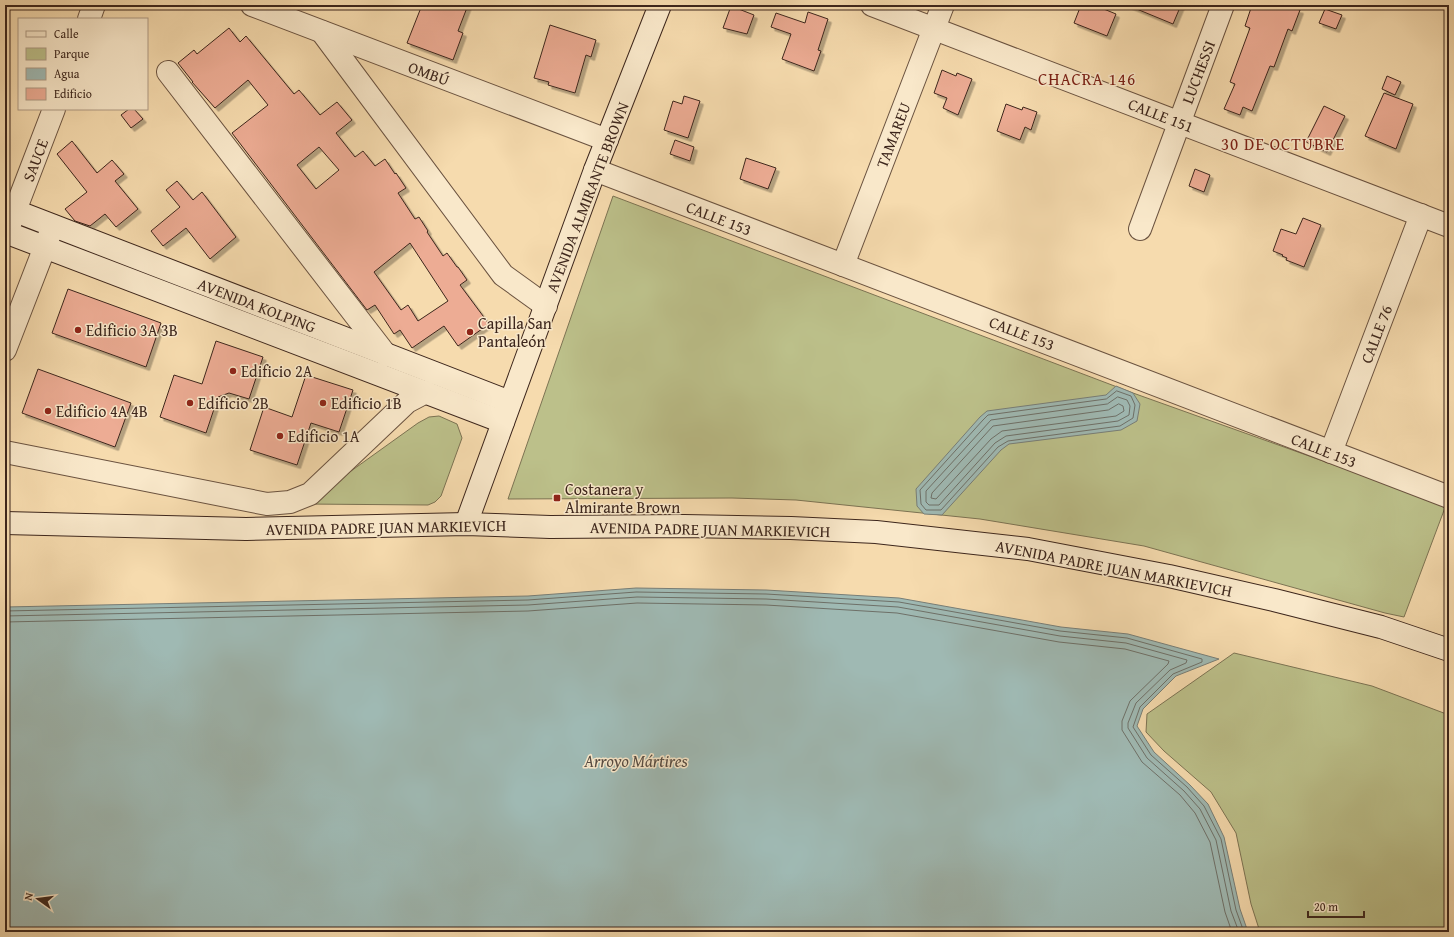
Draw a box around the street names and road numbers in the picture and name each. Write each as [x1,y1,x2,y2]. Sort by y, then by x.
street label: LUCHESSI [1175,37,1221,107]
street label: OMBÚ [405,54,453,92]
street label: CALLE 151 [1125,92,1197,138]
street label: AVENIDA ALMIRANTE BROWN [540,98,635,296]
street label: TAMAREU [870,98,917,171]
street label: SAUCE [16,135,54,185]
street label: CALLE 153 [683,195,755,241]
street label: AVENIDA KOLPING [194,271,320,339]
street label: CALLE 76 [1354,301,1398,367]
street label: CALLE 153 [986,310,1058,356]
street label: CALLE 153 [1288,427,1360,473]
street label: AVENIDA PADRE JUAN MARKIEVICH [266,513,507,541]
street label: AVENIDA PADRE JUAN MARKIEVICH [590,515,831,543]
street label: AVENIDA PADRE JUAN MARKIEVICH [994,533,1235,603]

